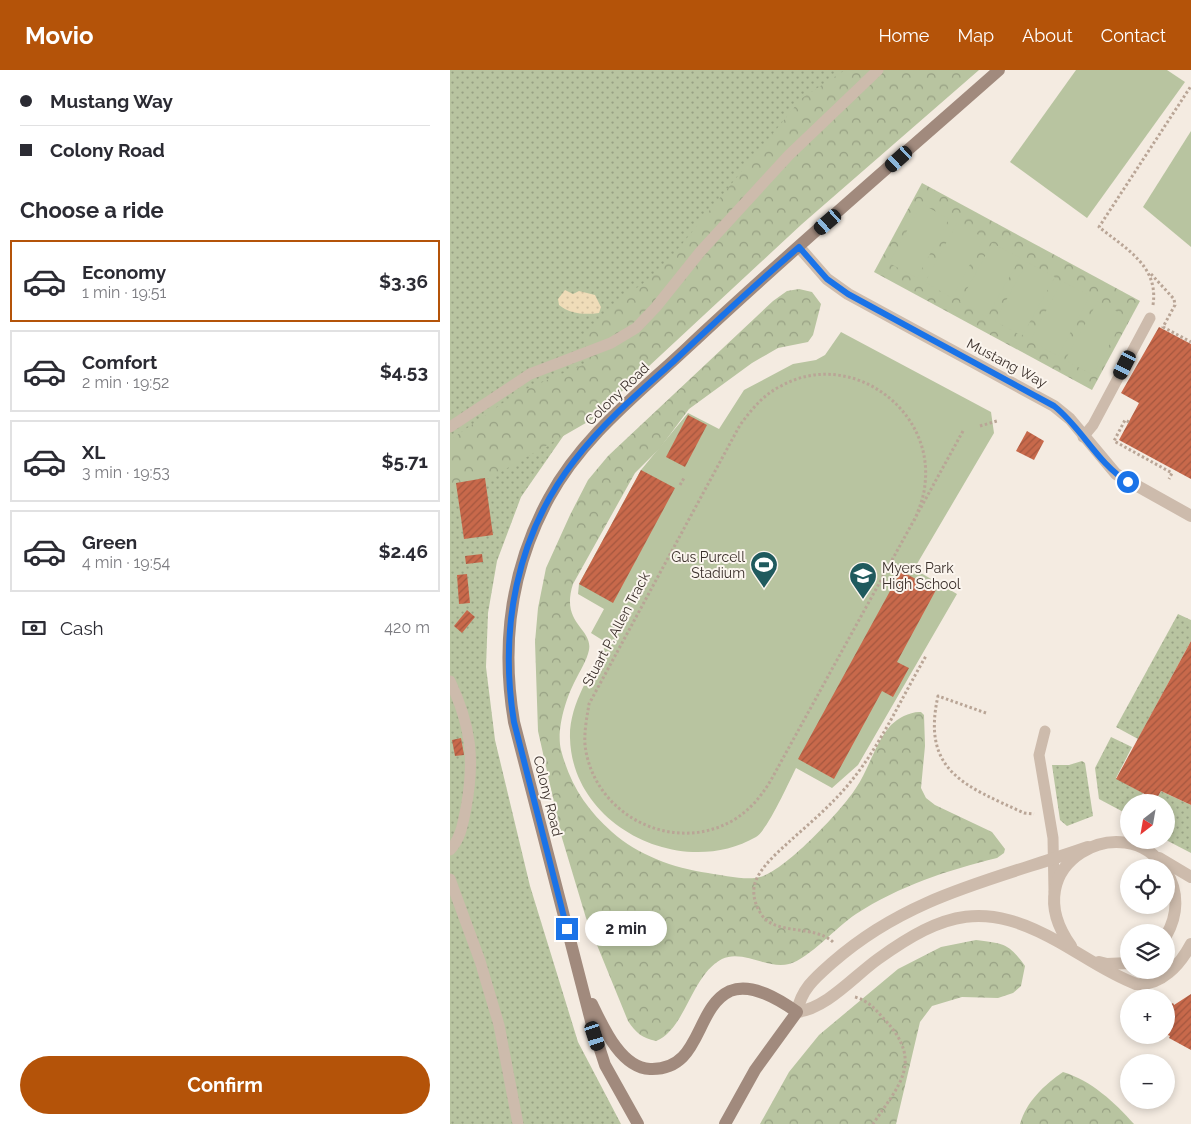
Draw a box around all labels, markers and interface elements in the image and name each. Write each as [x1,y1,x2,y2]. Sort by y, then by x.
text: Movio [25,21,94,50]
text: Home [878,25,929,46]
text: Map [957,25,994,46]
text: About [1022,25,1073,46]
text: Contact [1101,25,1166,46]
text: Mustang Way [50,90,173,112]
text: Colony Road [50,139,165,161]
car [882,143,915,175]
text: Choose a ride [20,197,164,223]
car [811,206,844,238]
icon: car [22,259,67,304]
text: Economy [82,261,166,283]
text: $3.36 [379,270,428,292]
text: 1 min · 19:51 [82,283,166,302]
street label: Mustang Way [964,335,1050,391]
car [1111,348,1138,382]
icon: car [22,349,67,394]
text: Comfort [82,351,157,373]
text: $4.53 [380,360,428,382]
street label: Colony Road [582,360,652,428]
text: 2 min · 19:52 [82,373,169,392]
icon: car [22,439,67,484]
text: XL [82,441,105,463]
text: $5.71 [381,450,428,472]
text: 3 min · 19:53 [82,463,170,482]
route start [1117,471,1139,493]
icon: car [22,529,67,574]
text: Green [82,531,137,553]
text: $2.46 [379,540,428,562]
place label: Gus Purcell Stadium [671,549,745,581]
sports icon: Gus Purcell Stadium [749,550,779,589]
text: 4 min · 19:54 [82,553,170,572]
place label: Myers Park High School [882,560,961,592]
school or university icon: Myers Park High School [848,561,878,600]
street label: Stuart P. Allen Track [579,569,653,689]
icon: cash [20,614,48,642]
text: Cash [60,617,104,639]
text: 420 m [384,618,430,637]
street label: Colony Road [530,754,566,838]
north arrow [1120,794,1175,849]
map controls [1120,794,1175,1109]
button: locate [1120,859,1175,914]
callout: 2 min [584,912,667,946]
route end [556,918,578,940]
text: 2 min [605,919,647,938]
button: layers [1120,924,1175,979]
button: + [1120,989,1175,1044]
car [583,1019,606,1053]
button: − [1120,1054,1175,1109]
button: Confirm [20,1056,430,1114]

